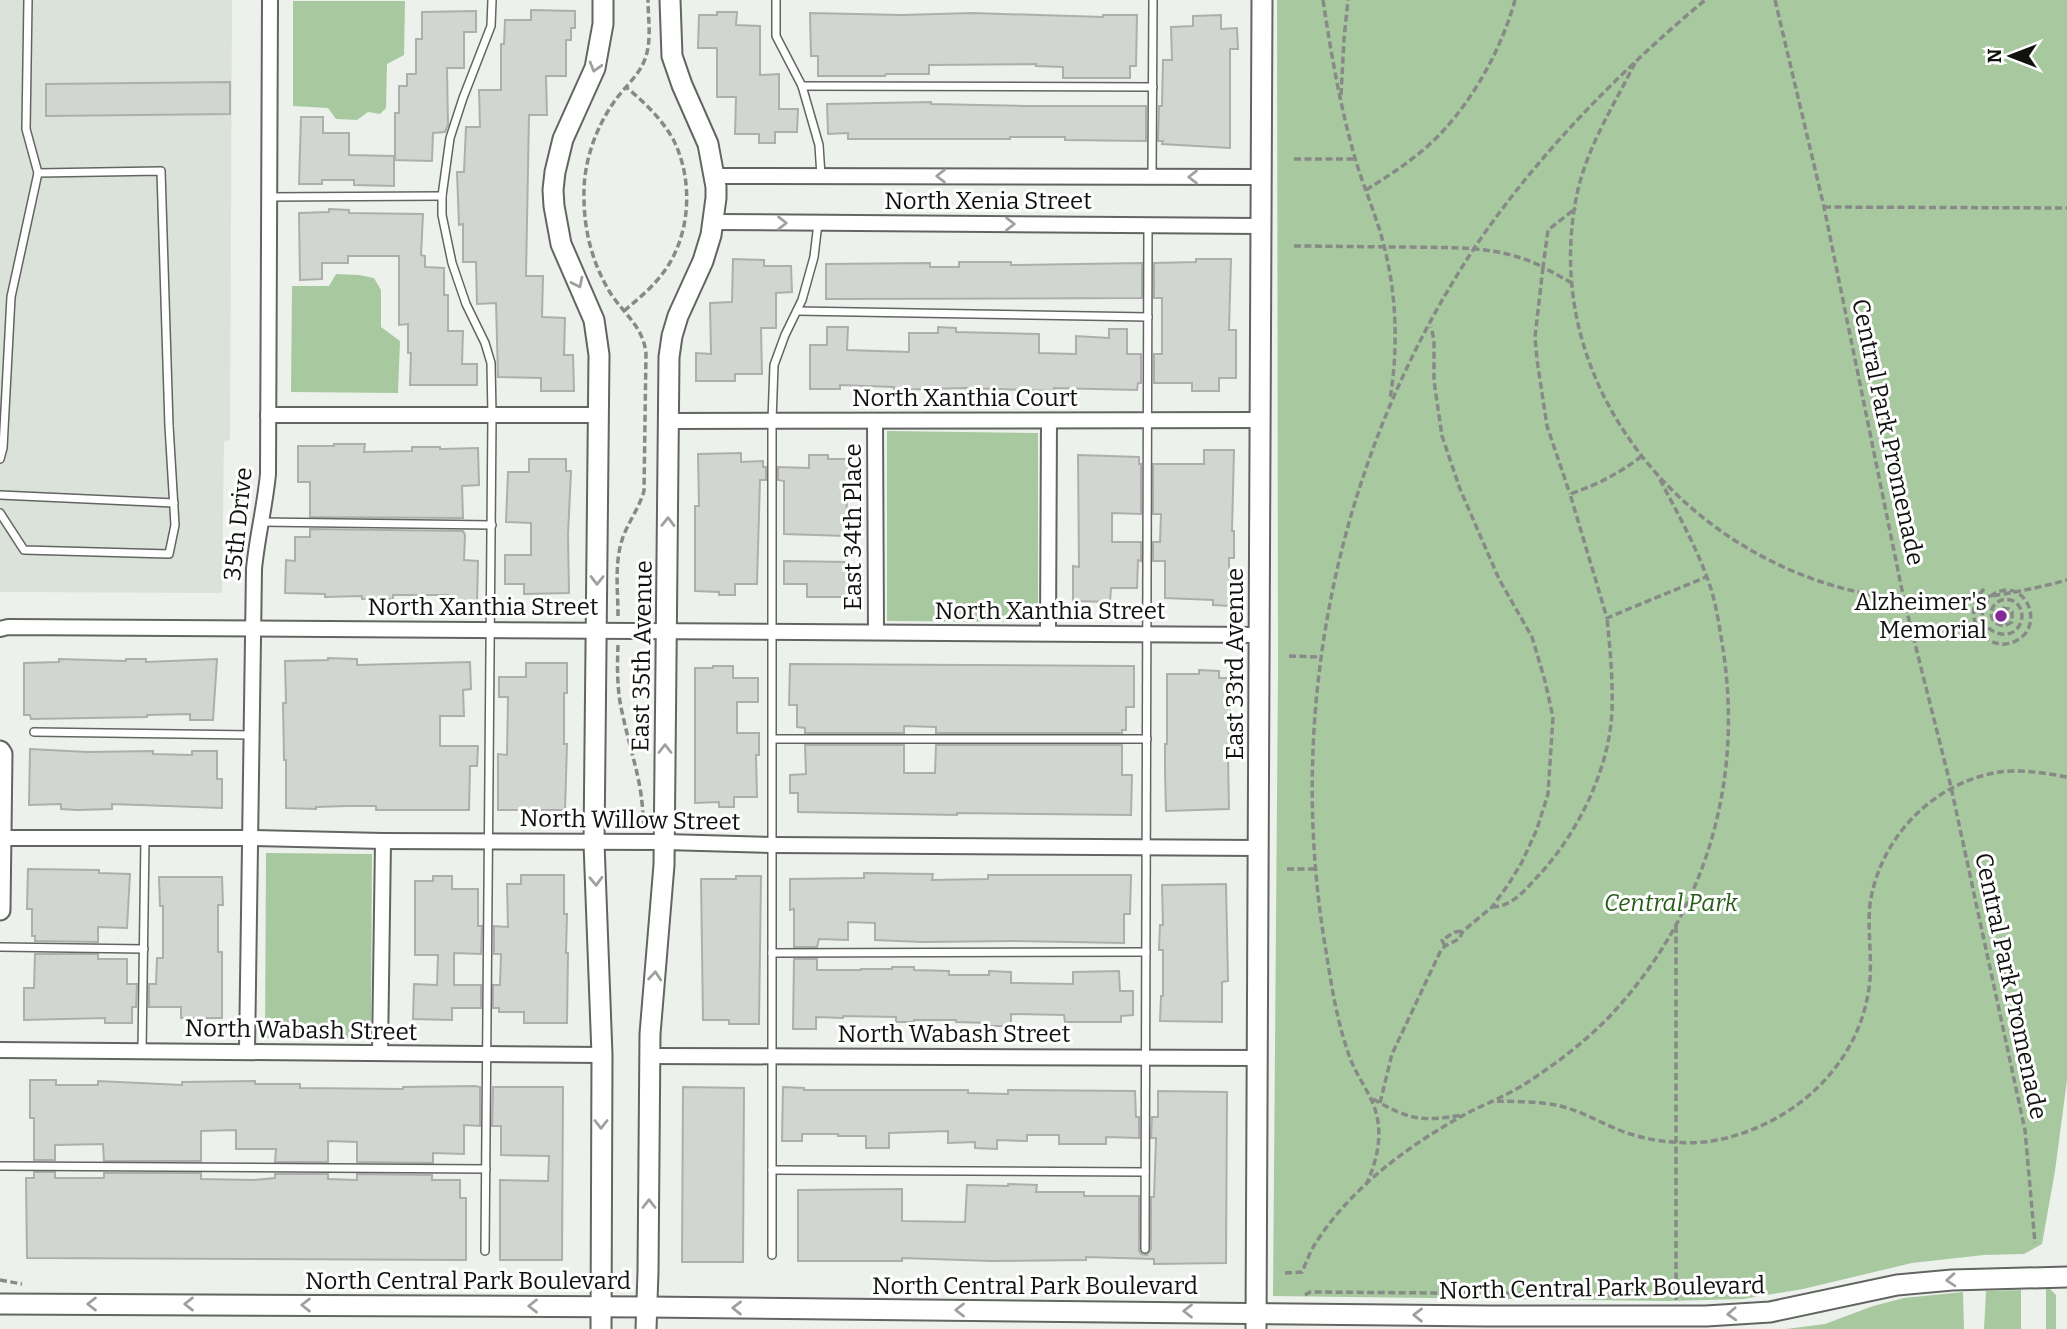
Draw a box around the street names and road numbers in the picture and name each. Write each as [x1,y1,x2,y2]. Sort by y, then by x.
street label: North Xenia Street [884,187,1092,215]
street label: Central Park Promenade [1846,296,1930,568]
street label: North Xanthia Court [852,384,1078,412]
street label: East 34th Place [839,443,867,611]
street label: 35th Drive [218,466,258,582]
street label: East 35th Avenue [626,560,658,752]
street label: East 33rd Avenue [1221,568,1249,760]
street label: North Xanthia Street [367,593,599,621]
street label: North Xanthia Street [934,597,1166,625]
street label: North Willow Street [519,804,741,836]
street label: Central Park Promenade [1969,850,2053,1122]
street label: North Wabash Street [184,1014,418,1046]
street label: North Wabash Street [838,1020,1071,1048]
street label: North Central Park Boulevard [305,1267,631,1295]
street label: North Central Park Boulevard [1439,1271,1765,1305]
street label: North Central Park Boulevard [872,1272,1198,1300]

